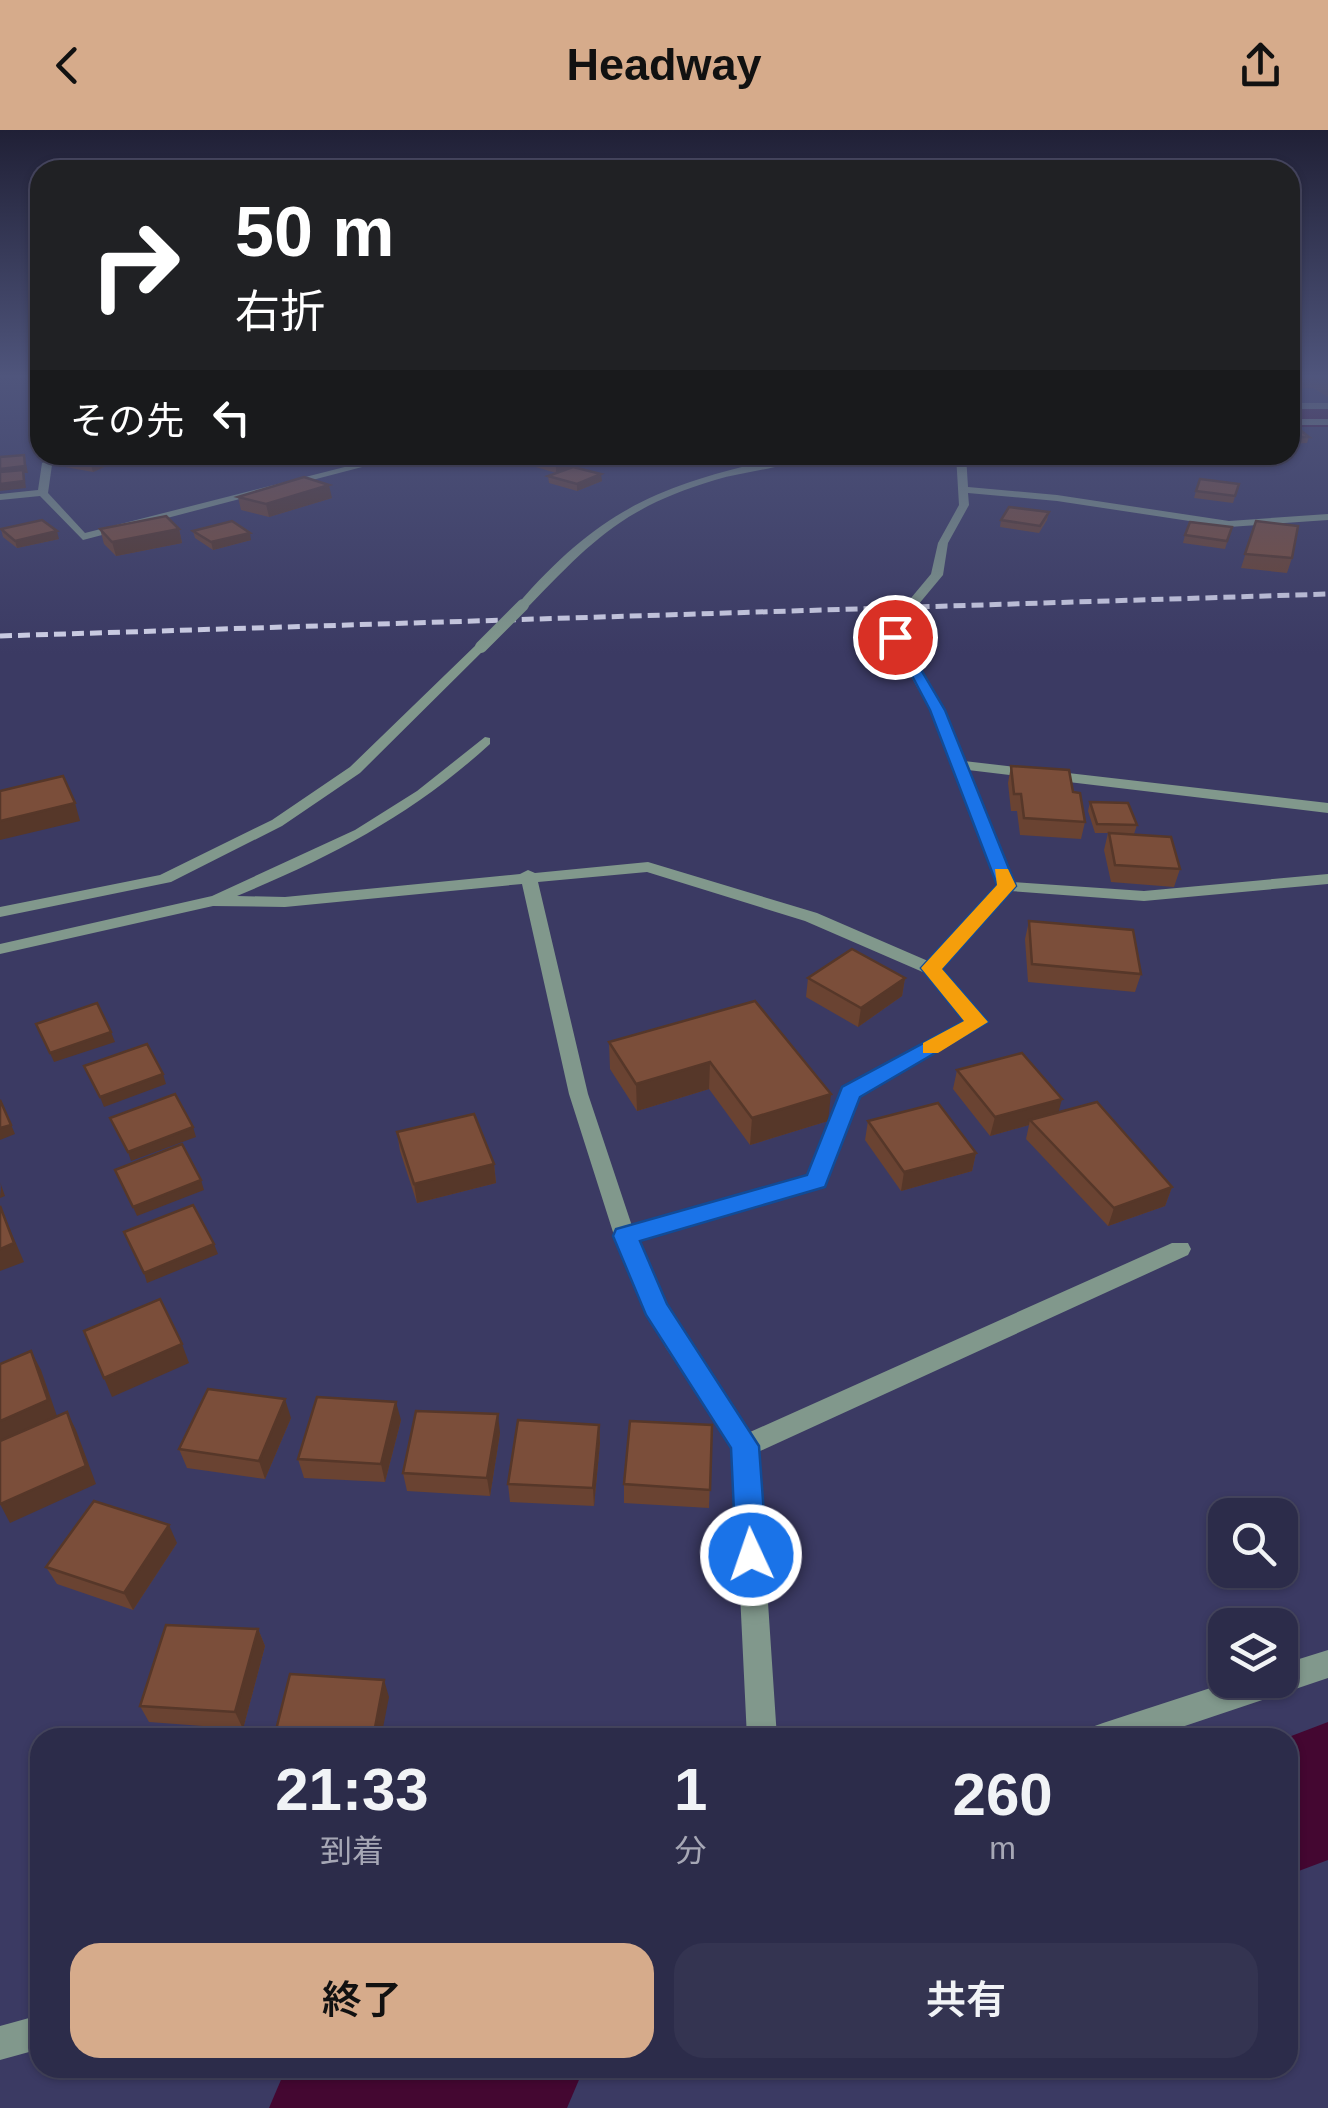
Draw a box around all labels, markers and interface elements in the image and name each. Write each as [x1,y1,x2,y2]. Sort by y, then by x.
icon: back [40,38,95,93]
icon: share [1233,38,1288,93]
text: Headway [566,39,762,90]
text: 50 m [235,193,395,271]
icon: right [70,200,200,330]
text: 右折 [235,286,325,337]
icon: left [204,390,259,445]
text: その先 [70,400,184,442]
pin [853,595,938,680]
icon: arrive [868,610,923,665]
map controls [1208,1498,1298,1698]
button: search [1208,1498,1298,1588]
position arrow [699,1503,803,1607]
button: layers [1208,1608,1298,1698]
text: 21:33 [275,1756,429,1823]
text: 1 [674,1756,707,1823]
text: 260 [953,1761,1053,1828]
text: m [989,1830,1016,1866]
text: 到着 [320,1833,384,1869]
text: 分 [675,1833,707,1869]
button: 終了 [70,1943,654,2058]
button: 共有 [674,1943,1258,2058]

